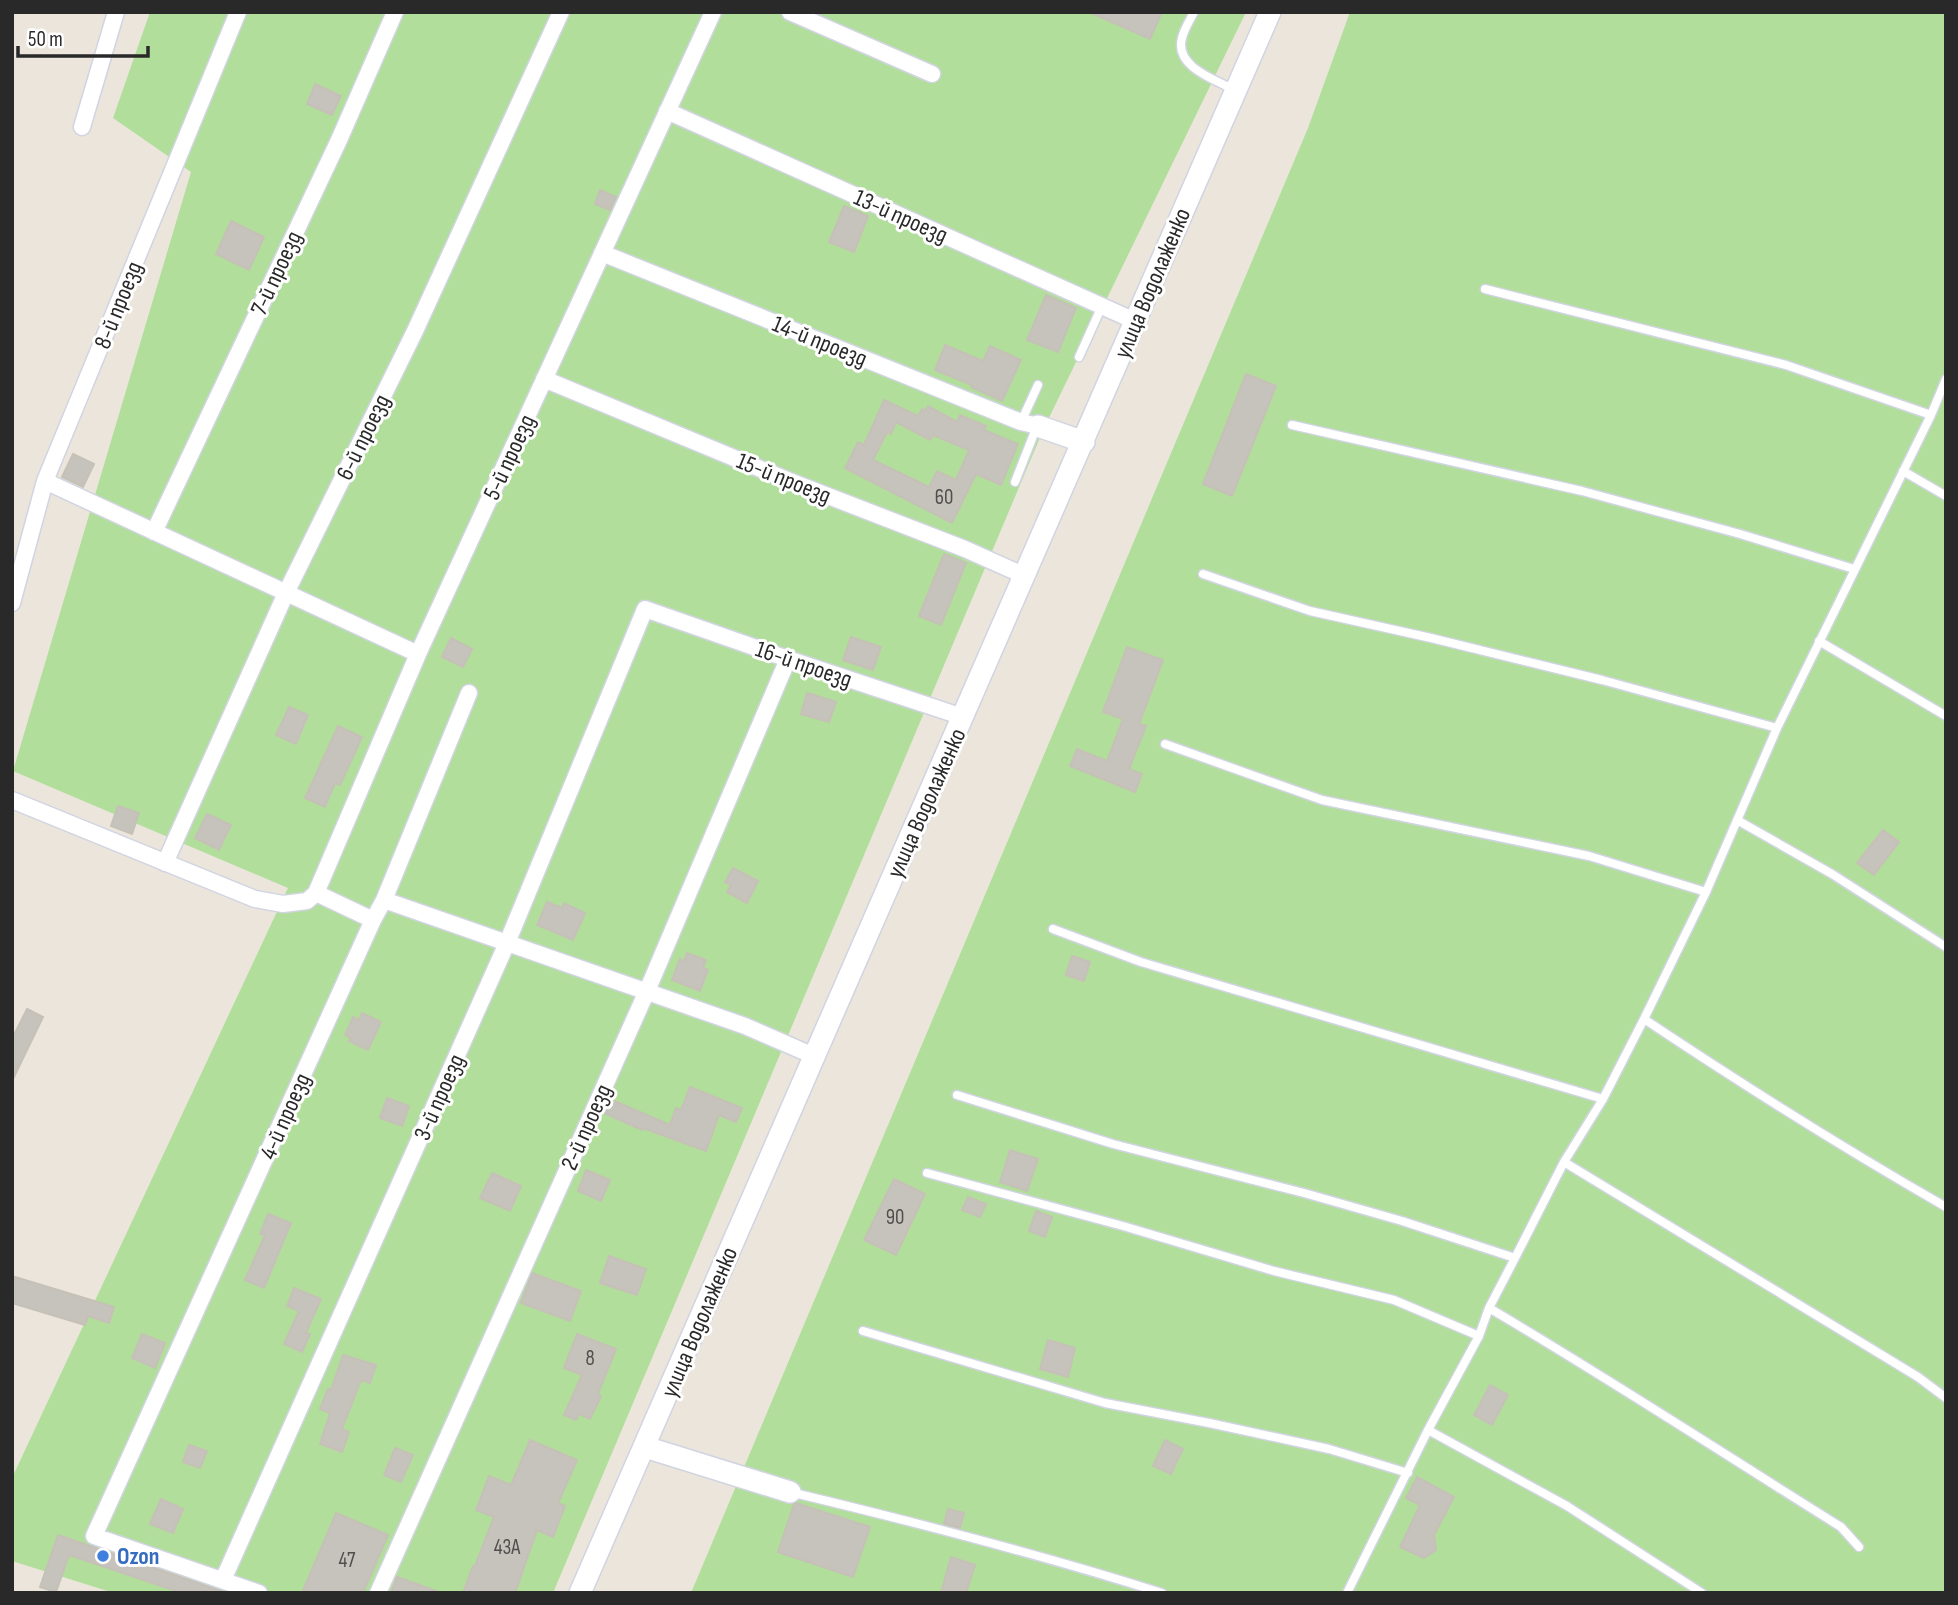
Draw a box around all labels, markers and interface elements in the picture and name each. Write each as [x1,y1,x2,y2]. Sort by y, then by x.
scale bar [18,14,147,58]
text: 50 m [28,27,63,52]
street label: 13-й проезд [849,183,952,250]
street label: улица Водолаженко [1108,204,1197,363]
street label: 7-й проезд [244,227,309,320]
street label: 8-й проезд [88,257,149,353]
street label: 14-й проезд [768,309,871,374]
street label: 6-й проезд [330,390,397,485]
street label: 5-й проезд [477,410,542,504]
street label: 15-й проезд [732,446,835,510]
house number: 60 [935,485,953,510]
street label: 16-й проезд [752,634,856,694]
street label: улица Водолаженко [881,724,972,882]
street label: 3-й проезд [408,1050,471,1145]
street label: 4-й проезд [254,1069,317,1164]
street label: 2-й проезд [555,1080,618,1175]
house number: 90 [886,1205,904,1230]
street label: улица Водолаженко [655,1243,744,1402]
house number: 8 [585,1346,595,1371]
house number: 43А [494,1535,521,1560]
place label: Ozon [117,1542,160,1571]
marker: Ozon [95,1548,111,1564]
house number: 47 [338,1548,356,1573]

